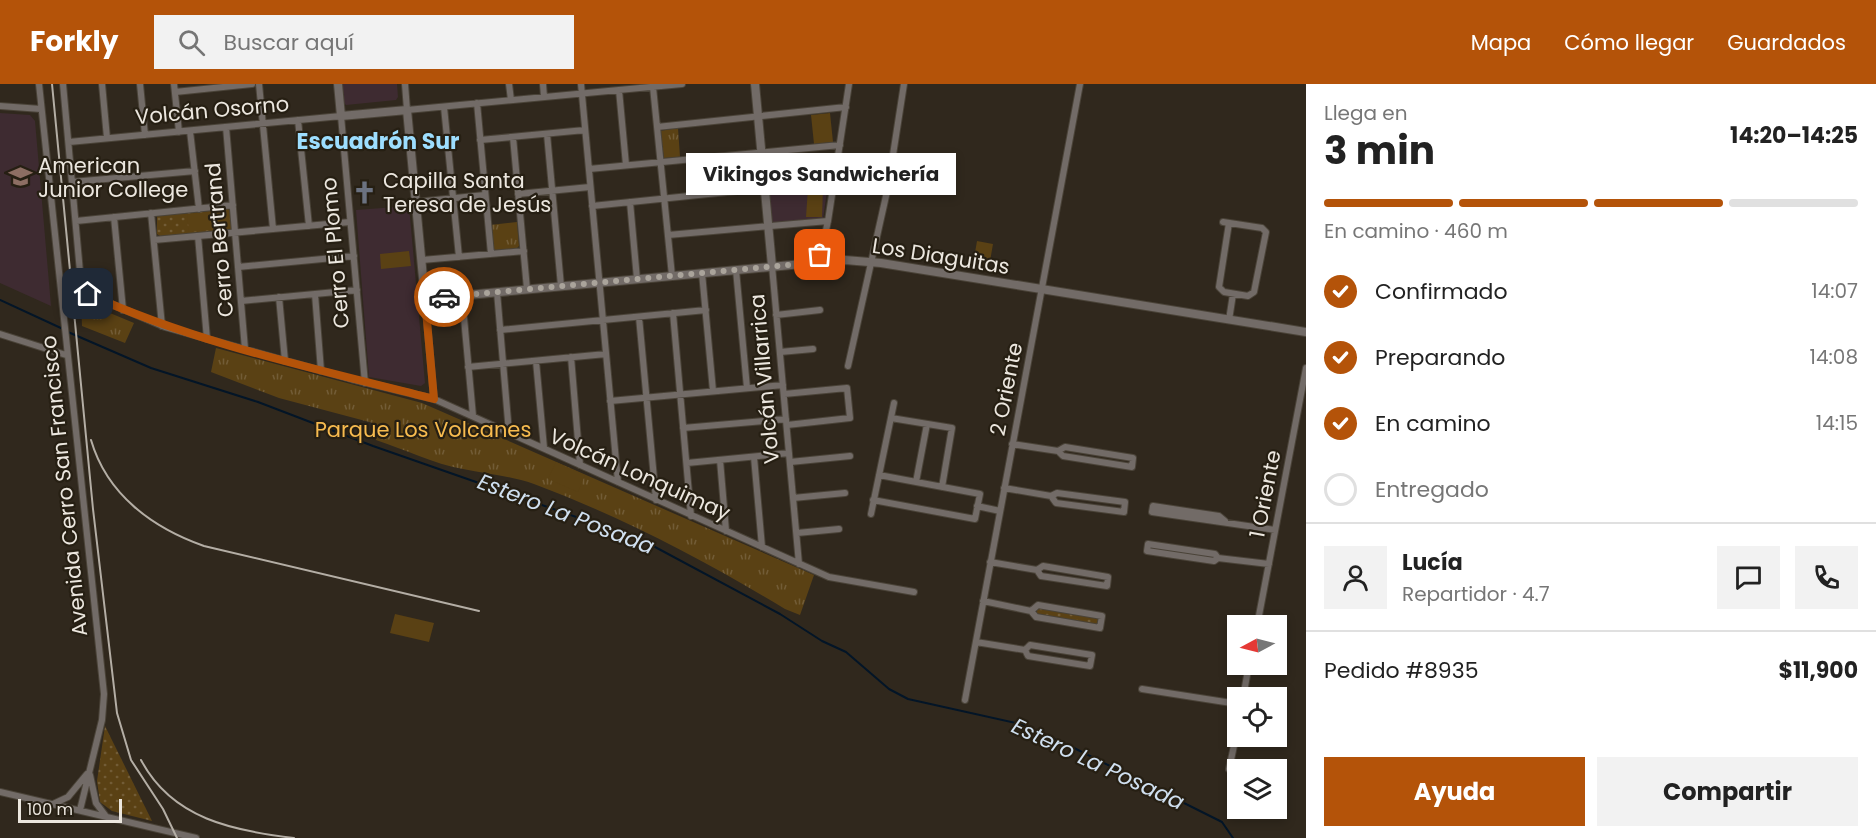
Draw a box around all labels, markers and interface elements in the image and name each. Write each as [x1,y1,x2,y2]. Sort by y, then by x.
search box [154,15,574,69]
text: Forkly [30,22,118,61]
icon: search [175,26,208,59]
text: Buscar aquí [223,27,354,58]
text: Mapa [1471,28,1531,57]
text: Cómo llegar [1564,28,1694,57]
text: Guardados [1727,28,1846,57]
street label: Volcán Osorno [134,89,290,131]
text: Llega en [1324,99,1408,127]
text: 14:20–14:25 [1730,120,1858,151]
text: 3 min [1324,123,1435,178]
district label: Escuadrón Sur [297,126,459,157]
place label: American Junior College [38,151,188,204]
callout: Vikingos Sandwichería [685,153,955,195]
text: Vikingos Sandwichería [703,160,939,188]
street label: Cerro Bertrand [198,162,240,318]
school or university icon: American Junior College [7,164,33,190]
place label: Capilla Santa Teresa de Jesús [383,166,551,219]
street label: Cerro El Plomo [314,176,356,330]
church icon: Capilla Santa Teresa de Jesús [352,179,378,205]
text: En camino · 460 m [1324,217,1508,245]
pin [794,229,845,280]
street label: Los Diaguitas [870,231,1012,281]
icon: bag [803,238,836,271]
courier [414,267,474,327]
pin [62,268,113,319]
icon: check [1324,275,1357,308]
text: Confirmado [1375,276,1508,307]
icon: home [71,277,104,310]
text: 14:07 [1811,277,1858,305]
icon: car [428,281,461,314]
street label: Volcán Villarrica [742,293,786,465]
street label: Avenida Cerro San Francisco [34,334,94,638]
street label: 2 Oriente [983,340,1029,438]
icon: check [1324,341,1357,374]
text: Preparando [1375,342,1505,373]
text: 14:08 [1810,343,1858,371]
icon: check [1324,407,1357,440]
text: En camino [1375,408,1491,439]
text: 14:15 [1816,409,1858,437]
park label: Parque Los Volcanes [315,415,531,444]
street label: Volcán Lonquimay [545,421,735,527]
street label: 1 Oriente [1242,448,1288,540]
water label: Estero La Posada [473,466,659,562]
text: Entregado [1375,474,1489,505]
button: person [1324,546,1387,609]
button: chat [1717,546,1780,609]
button: phone [1795,546,1858,609]
text: Lucía [1402,547,1463,578]
text: Repartidor · 4.7 [1402,580,1550,608]
north arrow [1227,615,1287,675]
map controls [1227,615,1287,819]
text: Pedido #8935 [1324,655,1479,686]
text: $11,900 [1778,655,1858,686]
button: locate [1227,687,1287,747]
water label: Estero La Posada [1007,710,1189,818]
button: Ayuda [1324,757,1585,826]
button: Compartir [1597,757,1858,826]
button: layers [1227,759,1287,819]
scale bar [18,796,122,824]
text: 100 m [27,798,73,821]

